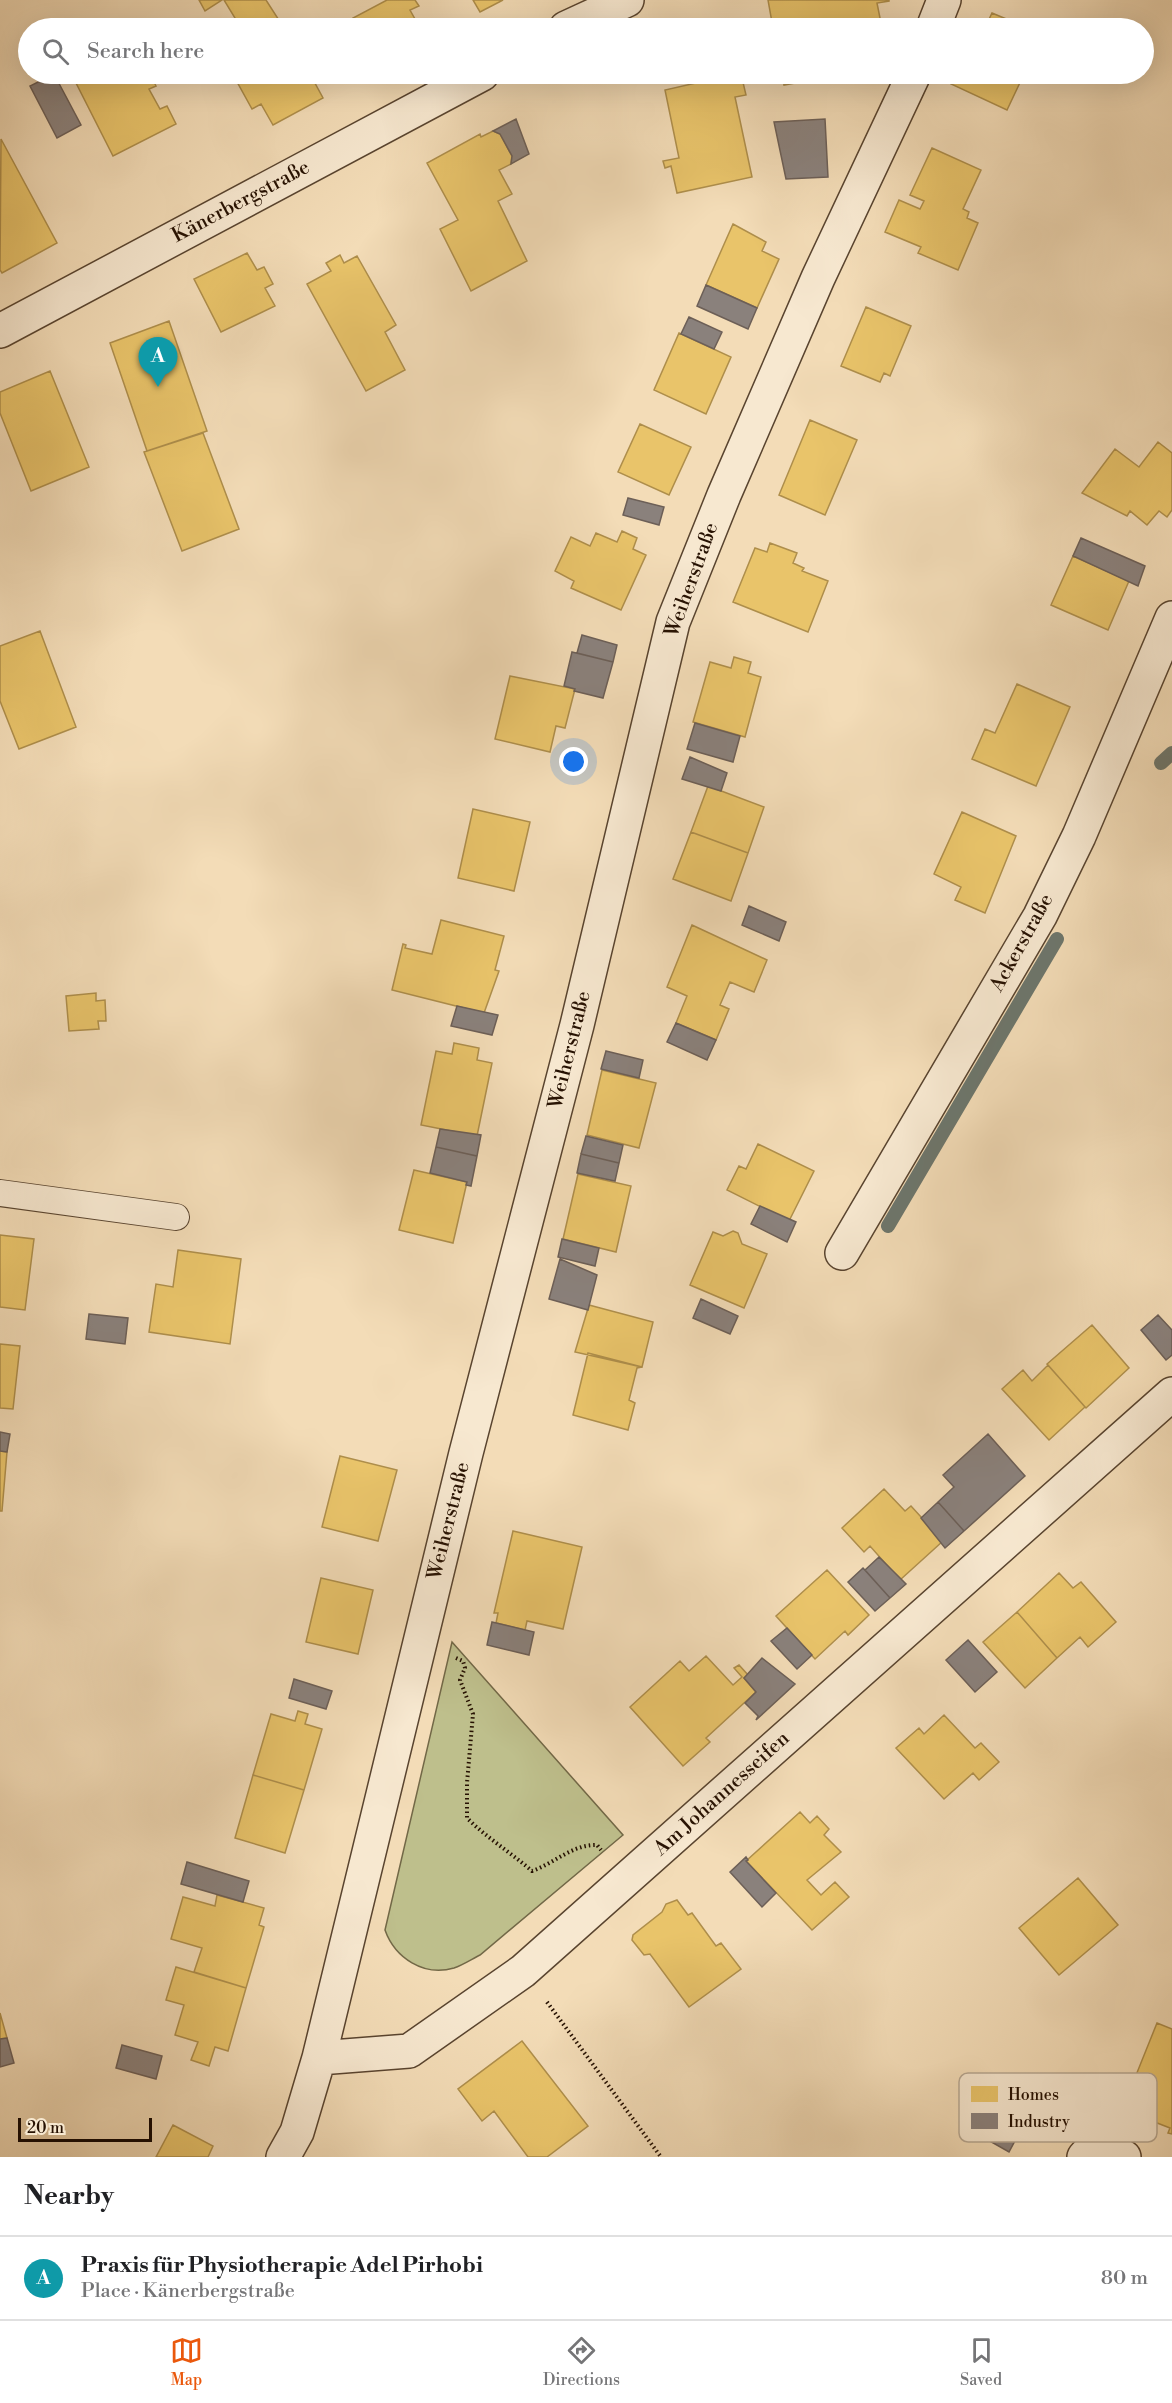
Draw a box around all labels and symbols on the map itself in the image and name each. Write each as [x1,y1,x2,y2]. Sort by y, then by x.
street label: Känerbergstraße [168,155,314,249]
pin: A [138,338,178,387]
street label: Weiherstraße [659,519,724,642]
your location [559,747,588,776]
street label: Ackerstraße [984,890,1059,997]
street label: Weiherstraße [543,989,597,1112]
street label: Weiherstraße [422,1460,476,1583]
street label: Am Johannesseifen [648,1726,795,1862]
legend [959,2073,1157,2142]
text: Homes [1008,2085,1059,2105]
text: Industry [1008,2112,1070,2132]
scale bar [18,2115,152,2142]

